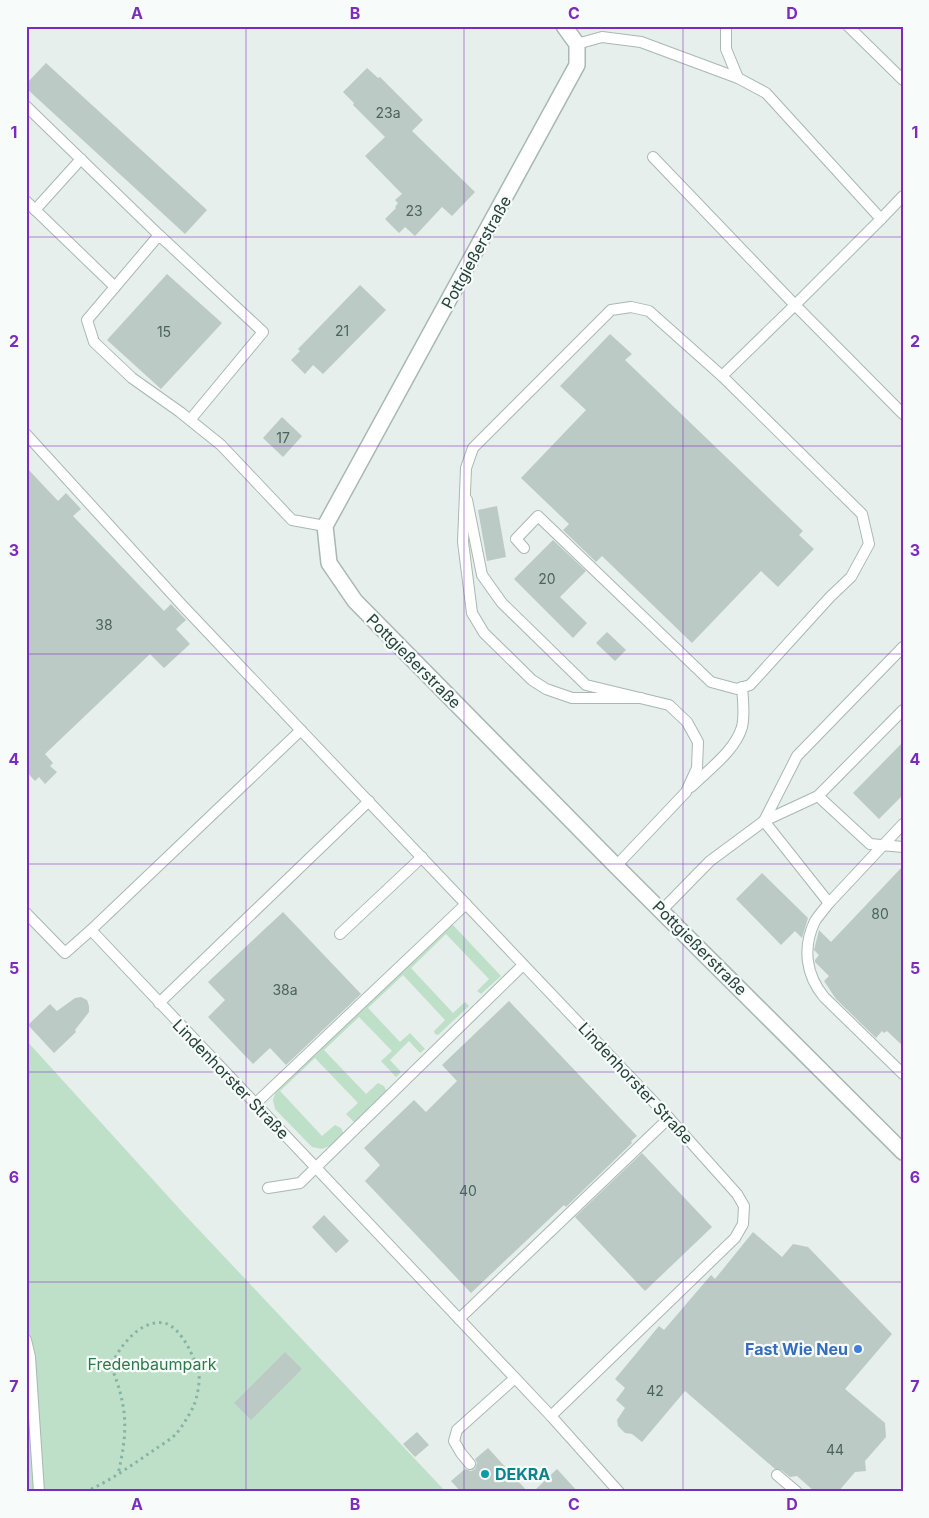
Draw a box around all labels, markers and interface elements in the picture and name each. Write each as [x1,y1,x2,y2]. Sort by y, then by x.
text: A [131,3,143,23]
text: B [350,3,360,23]
text: C [568,3,580,23]
text: D [786,3,798,23]
house number: 23a [375,104,401,121]
text: 1 [11,122,17,142]
text: 1 [912,122,918,142]
street label: Pottgießerstraße [437,192,515,312]
house number: 23 [405,202,423,219]
house number: 21 [335,322,349,339]
house number: 15 [157,323,171,340]
text: 2 [9,331,19,351]
text: 2 [910,331,920,351]
house number: 17 [276,429,290,446]
text: 3 [9,540,19,560]
text: 3 [910,540,920,560]
house number: 20 [538,570,556,587]
street label: Pottgießerstraße [362,609,466,713]
house number: 38 [95,616,113,633]
text: 4 [9,749,20,769]
text: 4 [910,749,921,769]
street label: Pottgießerstraße [648,896,752,1000]
house number: 80 [871,905,889,922]
text: 5 [9,958,19,978]
text: 5 [910,958,920,978]
house number: 38a [272,981,298,998]
street label: Lindenhorster Straße [169,1015,293,1143]
street label: Lindenhorster Straße [574,1018,698,1148]
text: 6 [9,1167,19,1187]
text: 6 [910,1167,920,1187]
house number: 40 [459,1182,477,1199]
place label: Fast Wie Neu [745,1339,848,1359]
marker: Fast Wie Neu [852,1343,864,1355]
park label: Fredenbaumpark [87,1354,217,1374]
text: 7 [9,1376,19,1396]
text: 7 [910,1376,920,1396]
house number: 42 [646,1382,664,1399]
house number: 44 [826,1441,844,1458]
place label: DEKRA [495,1464,550,1484]
marker: DEKRA [479,1468,491,1480]
text: A [131,1494,143,1514]
text: B [350,1494,360,1514]
text: C [568,1494,580,1514]
text: D [786,1494,798,1514]

